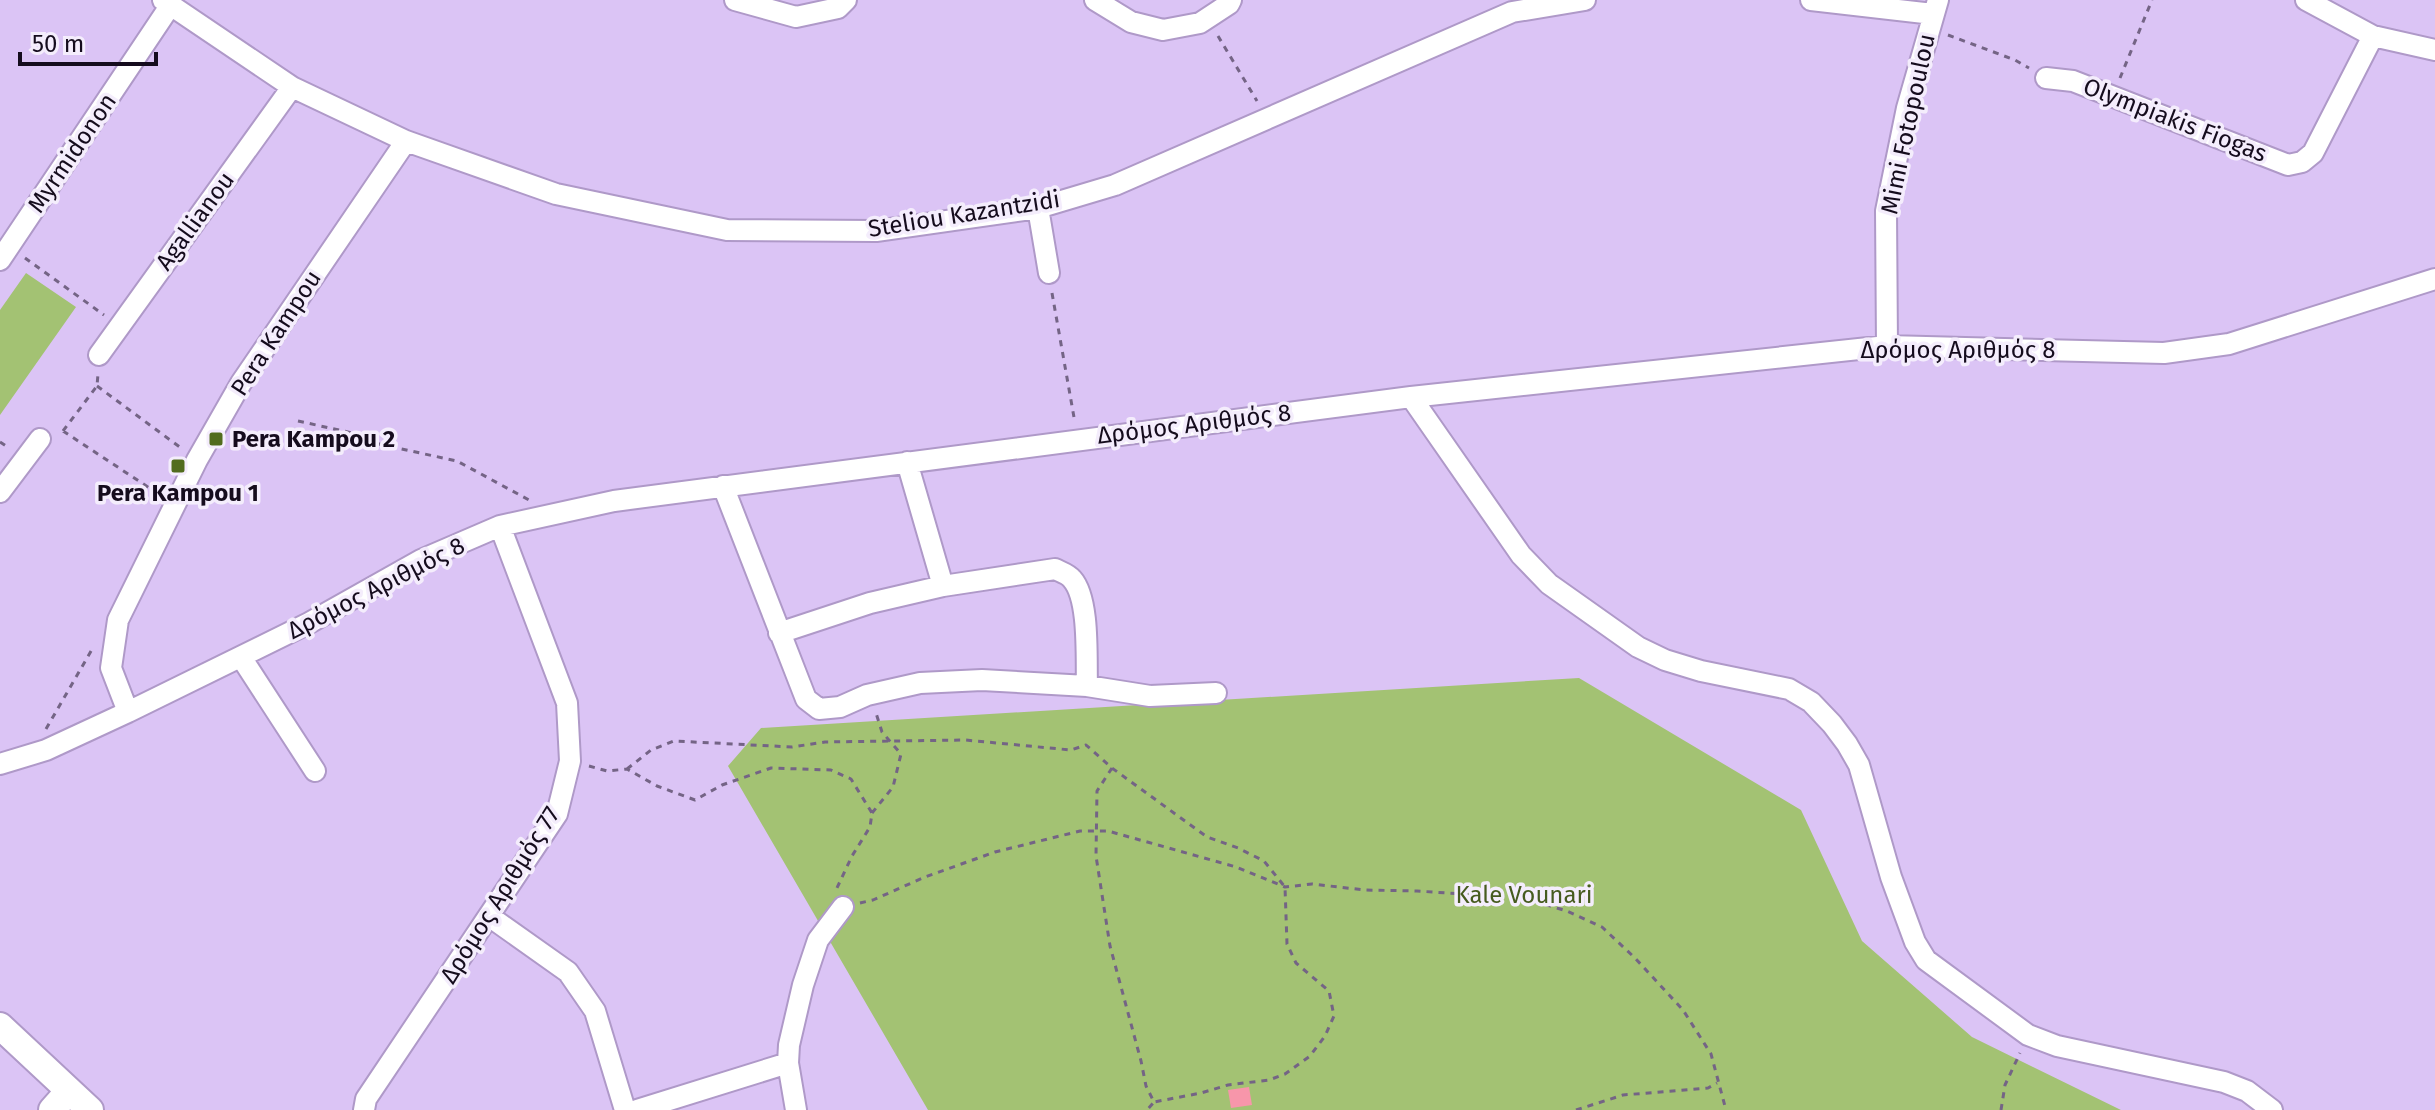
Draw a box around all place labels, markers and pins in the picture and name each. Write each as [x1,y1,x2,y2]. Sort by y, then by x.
place label: Pera Kampou 2 [232,425,395,453]
marker: Pera Kampou 2 [207,430,225,448]
marker: Pera Kampou 1 [169,457,187,475]
place label: Pera Kampou 1 [97,479,259,507]

